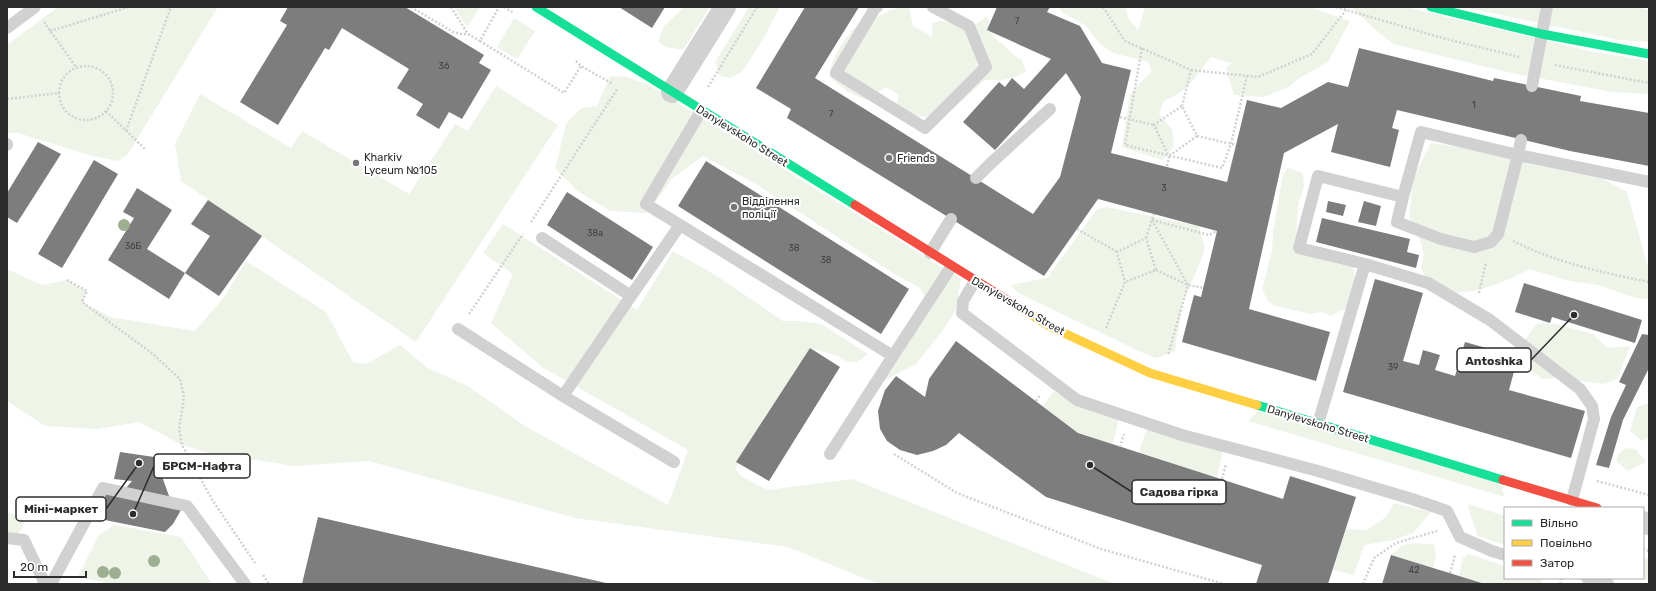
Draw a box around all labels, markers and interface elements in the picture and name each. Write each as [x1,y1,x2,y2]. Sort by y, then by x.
house number: 7 [1015,16,1020,26]
house number: 36 [439,61,450,71]
house number: 1 [1472,100,1476,110]
street label: Danylevskoho Street [694,103,791,170]
house number: 7 [829,109,834,119]
place label: Kharkiv Lyceum №105 [364,151,438,177]
place label: Friends [897,152,935,165]
marker: Friends [884,153,894,163]
marker: Kharkiv Lyceum №105 [351,158,361,168]
house number: 3 [1161,183,1167,193]
place label: Відділення поліції [742,195,800,221]
marker: Відділення поліції [729,202,739,212]
house number: 38а [587,228,603,238]
house number: 36Б [125,241,142,251]
house number: 38 [788,243,800,253]
house number: 38 [820,255,832,265]
street label: Danylevskoho Street [969,274,1068,338]
callout: Antoshka [1457,348,1531,372]
text: Antoshka [1465,354,1523,368]
house number: 39 [1388,362,1398,372]
street label: Danylevskoho Street [1266,402,1371,446]
callout: БРСМ-Нафта [154,454,250,478]
text: БРСМ-Нафта [162,459,242,473]
callout: Садова гірка [1132,480,1226,504]
text: Садова гірка [1140,485,1218,499]
callout: Міні-маркет [16,497,106,521]
text: Міні-маркет [24,502,99,516]
legend [1504,507,1644,579]
text: Вільно [1540,516,1578,530]
text: Повільно [1540,536,1592,550]
scale bar [14,553,86,579]
text: Затор [1540,556,1574,570]
text: 20 m [20,560,48,574]
house number: 42 [1409,565,1419,575]

